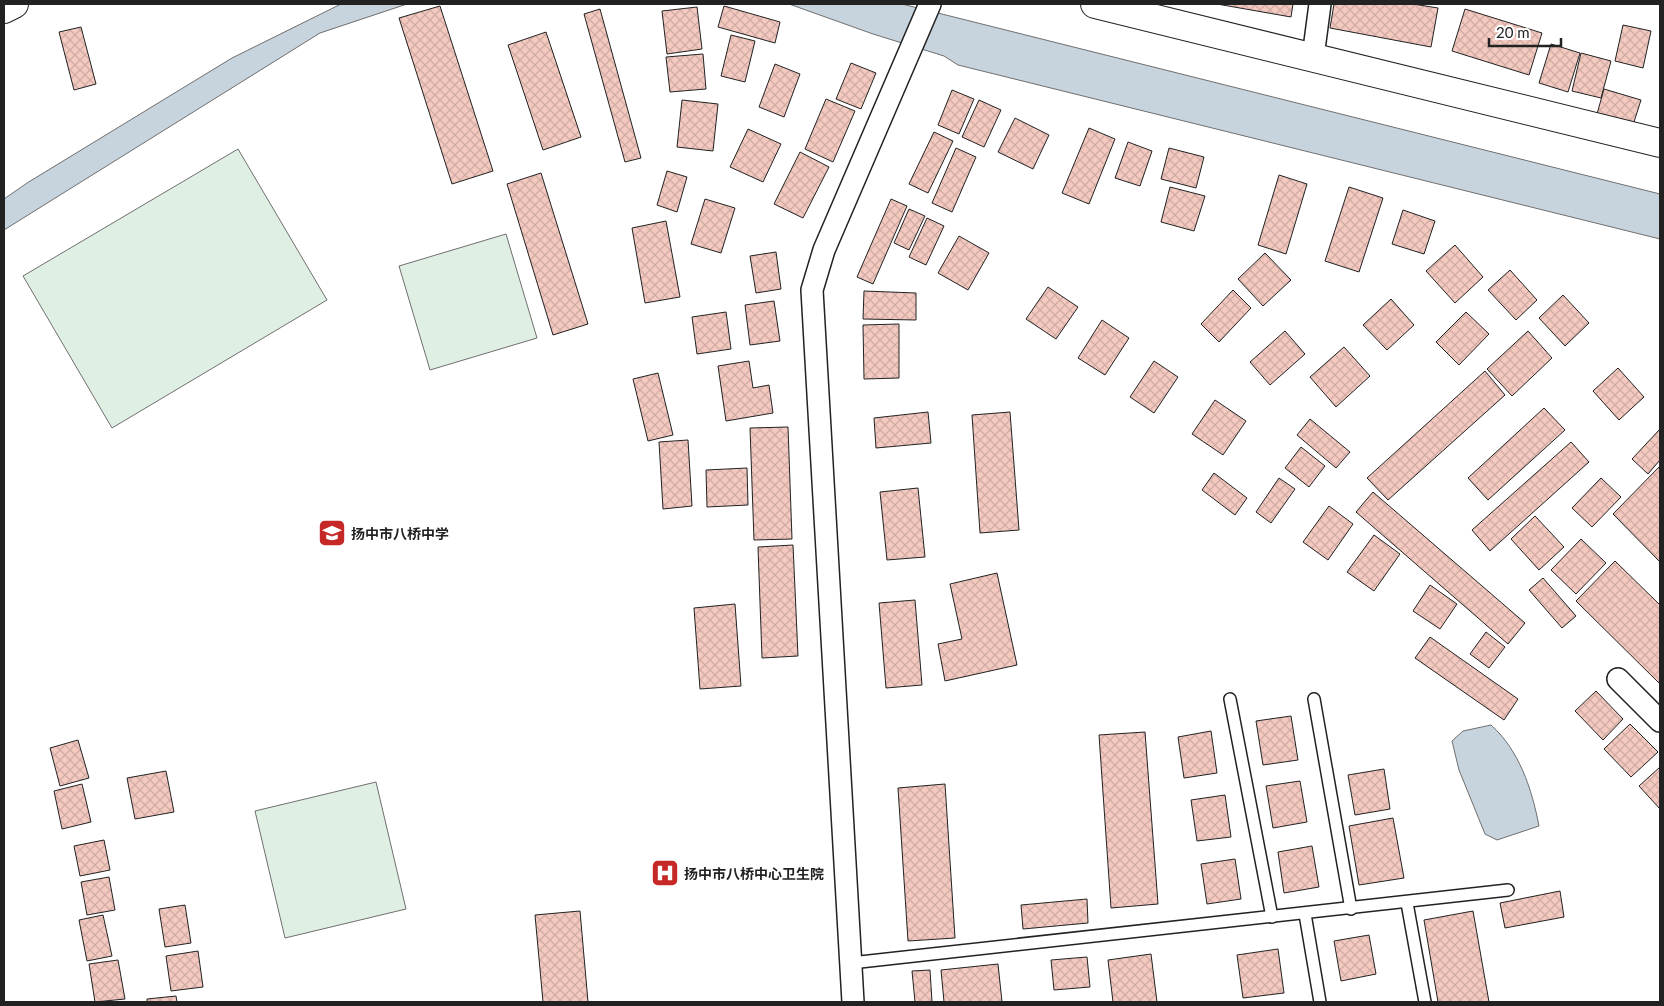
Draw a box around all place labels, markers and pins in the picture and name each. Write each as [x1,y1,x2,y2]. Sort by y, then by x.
school or university icon: 扬中市八桥中学 [317,518,347,548]
place label: 扬中市八桥中学 [351,525,449,542]
hospital icon: 扬中市八桥中心卫生院 [650,858,680,888]
place label: 扬中市八桥中心卫生院 [684,865,824,882]

